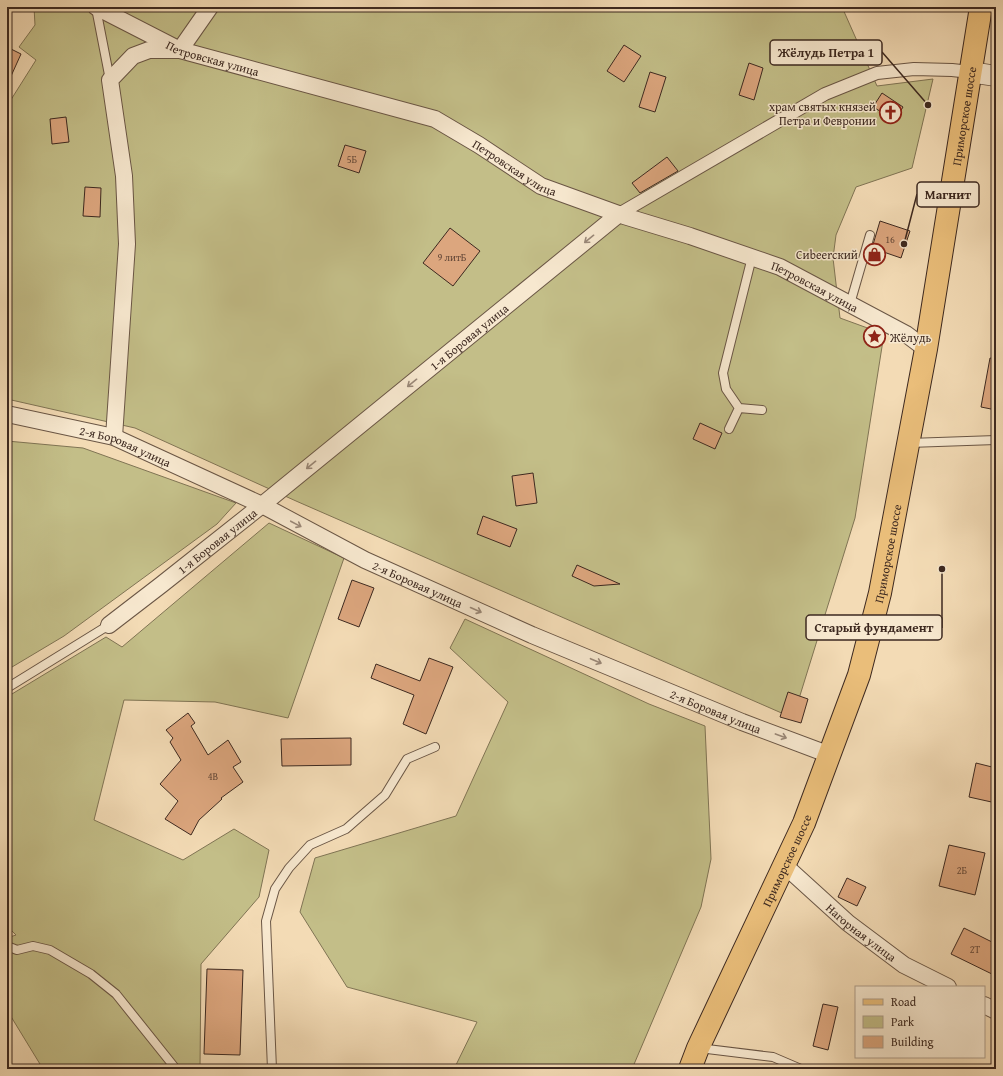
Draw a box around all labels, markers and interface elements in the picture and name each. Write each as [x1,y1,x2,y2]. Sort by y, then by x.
street label: Петровская улица [163,36,261,80]
callout: Жёлудь Петра 1 [770,40,882,65]
text: Жёлудь Петра 1 [777,43,874,62]
street label: Приморское шоссе [947,65,980,167]
place label: храм святых князей Петра и Февронии [769,98,876,129]
church icon: храм святых князей Петра и Февронии [878,100,904,126]
street label: Петровская улица [470,135,559,200]
house number: 5Б [347,152,358,167]
callout: Магнит [917,182,979,207]
text: Магнит [925,185,971,204]
house number: 16 [885,232,895,247]
one-way arrow [583,235,594,243]
shop icon: Сиbeerский [861,241,887,267]
place label: Сиbeerский [796,246,858,263]
house number: 9 литБ [438,250,467,265]
street label: Петровская улица [769,256,862,316]
street label: 1-я Боровая улица [426,299,512,374]
place icon: Жёлудь [862,324,888,350]
place label: Жёлудь [889,329,932,346]
one-way arrow [406,379,417,387]
street label: 2-я Боровая улица [78,421,174,471]
one-way arrow [306,461,316,470]
street label: Приморское шоссе [869,502,905,605]
street label: 1-я Боровая улица [174,504,260,577]
one-way arrow [290,520,302,528]
street label: 2-я Боровая улица [370,556,466,611]
one-way arrow [470,607,482,614]
callout: Старый фундамент [806,615,942,640]
text: Старый фундамент [814,618,934,637]
one-way arrow [589,658,601,666]
street label: 2-я Боровая улица [668,685,764,737]
one-way arrow [775,733,787,741]
house number: 4В [208,769,219,784]
street label: Приморское шоссе [757,811,815,909]
house number: 2Б [957,863,968,878]
street label: Нагорная улица [823,899,900,965]
house number: 2Т [970,942,981,957]
legend [855,986,985,1058]
text: Road [891,993,917,1010]
text: Park [891,1013,915,1030]
text: Building [891,1033,934,1050]

